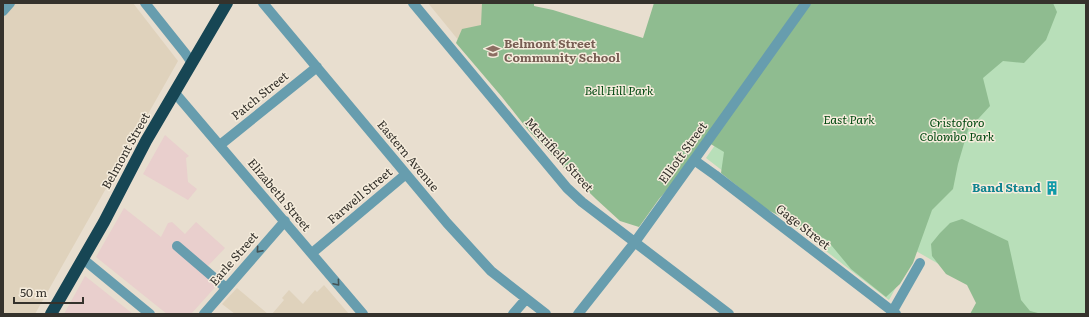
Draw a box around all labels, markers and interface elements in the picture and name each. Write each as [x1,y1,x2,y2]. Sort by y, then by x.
place label: Belmont Street Community School [504,34,621,66]
school or university icon: Belmont Street Community School [485,43,501,59]
street label: Patch Street [227,67,292,124]
park label: Bell Hill Park [584,81,654,99]
street label: Belmont Street [97,109,154,192]
park label: East Park [823,110,875,128]
street label: Merrifield Street [521,113,598,196]
park label: Cristoforo Colombo Park [920,113,995,145]
street label: Eastern Avenue [373,116,444,195]
street label: Elliott Street [653,118,711,187]
street label: Elizabeth Street [244,154,316,235]
street label: Farwell Street [323,163,396,228]
place label: Band Stand [972,178,1041,196]
building icon: Band Stand [1044,180,1060,196]
street label: Gage Street [773,199,835,253]
street label: Earle Street [205,227,262,289]
one-way arrow [257,246,264,253]
one-way arrow [332,278,339,286]
scale bar [14,279,83,305]
text: 50 m [20,283,47,301]

